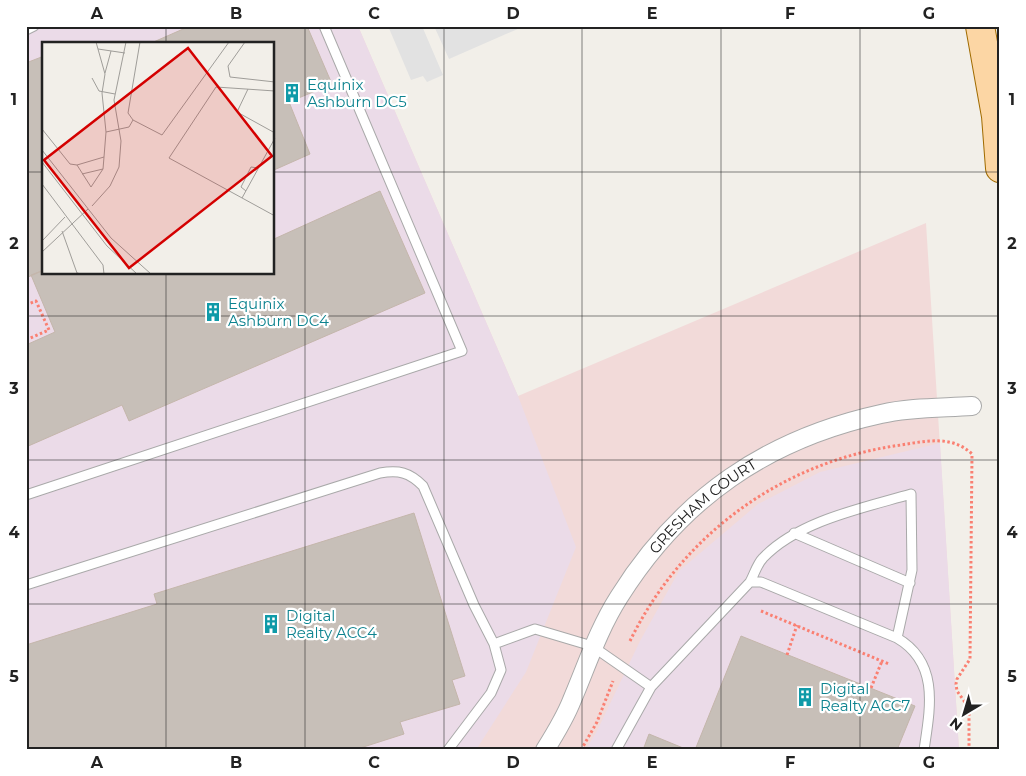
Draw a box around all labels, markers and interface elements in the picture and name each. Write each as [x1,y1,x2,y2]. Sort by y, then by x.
text: A [90,4,104,23]
text: B [230,4,242,23]
text: C [368,4,380,23]
text: D [506,4,520,23]
text: E [647,4,657,23]
text: F [785,4,795,23]
text: G [923,4,935,23]
inset map [42,42,275,275]
place label: Equinix Ashburn DC5 [307,75,407,111]
building icon: Equinix Ashburn DC5 [281,82,303,104]
text: 1 [11,90,17,109]
text: 1 [1009,90,1015,109]
text: 2 [9,234,19,253]
text: 2 [1007,234,1017,253]
place label: Equinix Ashburn DC4 [228,294,329,330]
building icon: Equinix Ashburn DC4 [202,301,224,323]
text: 3 [8,379,19,398]
text: 3 [1006,379,1017,398]
street label: GRESHAM COURT [644,454,760,557]
text: 4 [8,523,20,542]
text: 4 [1006,523,1018,542]
place label: Digital Realty ACC4 [286,606,377,642]
building icon: Digital Realty ACC4 [260,613,282,635]
text: 5 [9,667,19,686]
text: 5 [1007,667,1017,686]
place label: Digital Realty ACC7 [820,679,910,715]
building icon: Digital Realty ACC7 [794,686,816,708]
north arrow [938,688,988,738]
text: N [946,714,966,735]
text: A [90,753,104,772]
text: B [230,753,242,772]
text: C [368,753,380,772]
text: D [506,753,520,772]
text: E [647,753,657,772]
text: F [785,753,795,772]
text: G [923,753,935,772]

